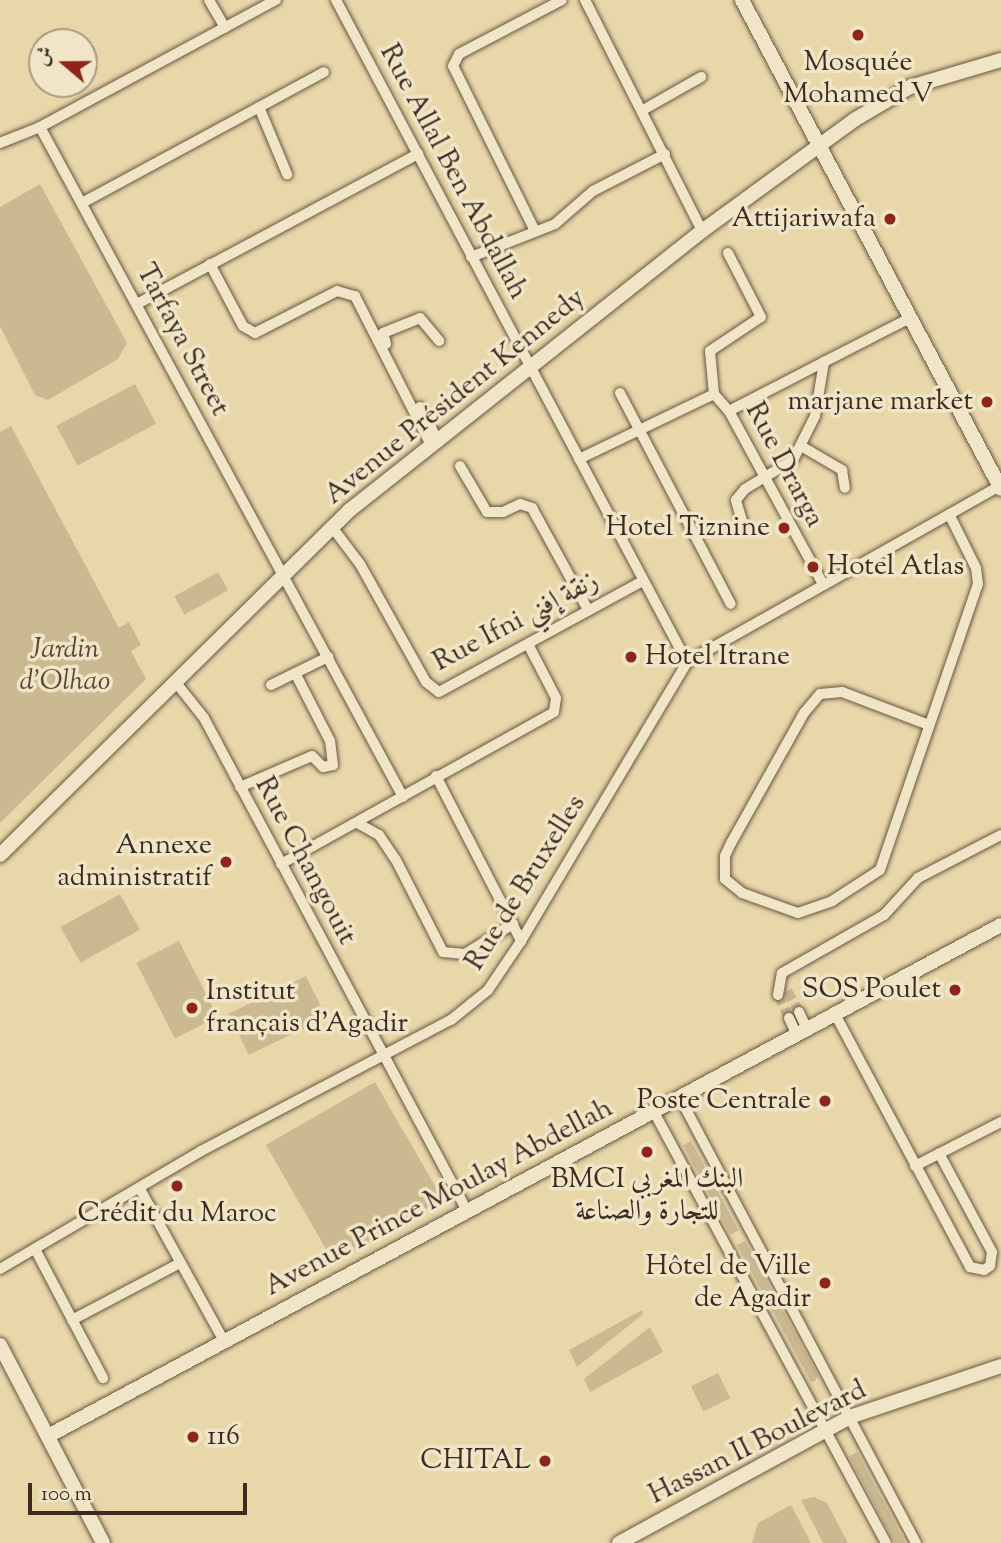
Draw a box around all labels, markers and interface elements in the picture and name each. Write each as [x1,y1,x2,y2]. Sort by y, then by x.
marker: Mosquée Mohamed V [850,27,866,43]
north arrow [28,28,98,98]
street label: Rue Allal Ben Abdallah [371,39,535,305]
text: ش [29,43,61,70]
place label: Mosquée Mohamed V [783,46,933,112]
place label: Attijariwafa [731,202,876,236]
marker: Attijariwafa [882,211,898,227]
street label: Tarfaya Street [128,258,236,422]
street label: Avenue Président Kennedy [318,282,592,512]
place label: marjane market [788,385,973,419]
marker: marjane market [979,394,995,410]
street label: Rue Drarga [737,397,831,533]
place label: Hotel Tiznine [606,511,770,545]
marker: Hotel Tiznine [776,520,792,536]
place label: Hotel Atlas [827,550,964,584]
marker: Hotel Atlas [805,559,821,575]
street label: Rue Ifni زنقة إفني [428,564,604,680]
park label: Jardin d'Olhao [20,633,110,699]
place label: Hotel Itrane [645,640,790,674]
marker: Hotel Itrane [623,649,639,665]
street label: Rue Changouit [247,771,363,951]
street label: Rue de Bruxelles [459,789,593,977]
place label: Annexe administratif [57,829,212,895]
marker: Annexe administratif [218,854,234,870]
place label: SOS Poulet [802,973,941,1007]
place label: Institut français d’Agadir [206,975,408,1041]
marker: SOS Poulet [947,982,963,998]
marker: Institut français d’Agadir [184,1000,200,1016]
place label: Poste Centrale [637,1084,811,1118]
street label: Avenue Prince Moulay Abdellah [259,1092,619,1304]
marker: Poste Centrale [817,1093,833,1109]
marker: BMCI البنك المغربي للتجارة والصناعة [639,1144,655,1160]
place label: BMCI البنك المغربي للتجارة والصناعة [551,1163,743,1229]
marker: Crédit du Maroc [169,1178,185,1194]
place label: Crédit du Maroc [77,1197,277,1231]
place label: Hôtel de Ville de Agadir [646,1250,811,1316]
marker: Hôtel de Ville de Agadir [817,1275,833,1291]
street label: Hassan II Boulevard [644,1374,872,1512]
place label: 116 [207,1420,240,1454]
marker: 116 [185,1429,201,1445]
place label: CHITAL [420,1444,531,1478]
marker: CHITAL [537,1453,553,1469]
scale bar [32,1470,250,1514]
text: 100 m [41,1480,92,1510]

